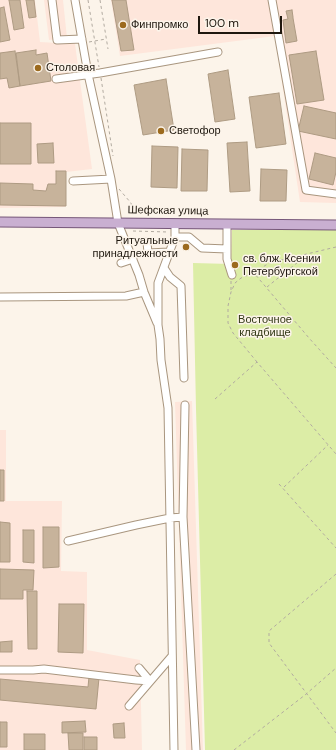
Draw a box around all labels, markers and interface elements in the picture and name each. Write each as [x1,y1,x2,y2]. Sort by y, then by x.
scale bar [200,8,284,34]
text: 100 m [205,15,239,31]
place label: Финпромко [131,18,188,32]
marker: Финпромко [118,20,128,30]
place label: Столовая [46,61,95,75]
marker: Столовая [33,63,43,73]
place label: Светофор [169,124,221,138]
marker: Светофор [156,126,166,136]
street label: Шефская улица [127,204,209,218]
place label: Ритуальные принадлежности [93,234,178,260]
marker: Ритуальные принадлежности [181,242,191,252]
place label: св. блж. Ксении Петербургской [243,252,321,278]
marker: св. блж. Ксении Петербургской [230,260,240,270]
park label: Восточное кладбище [238,313,292,339]

